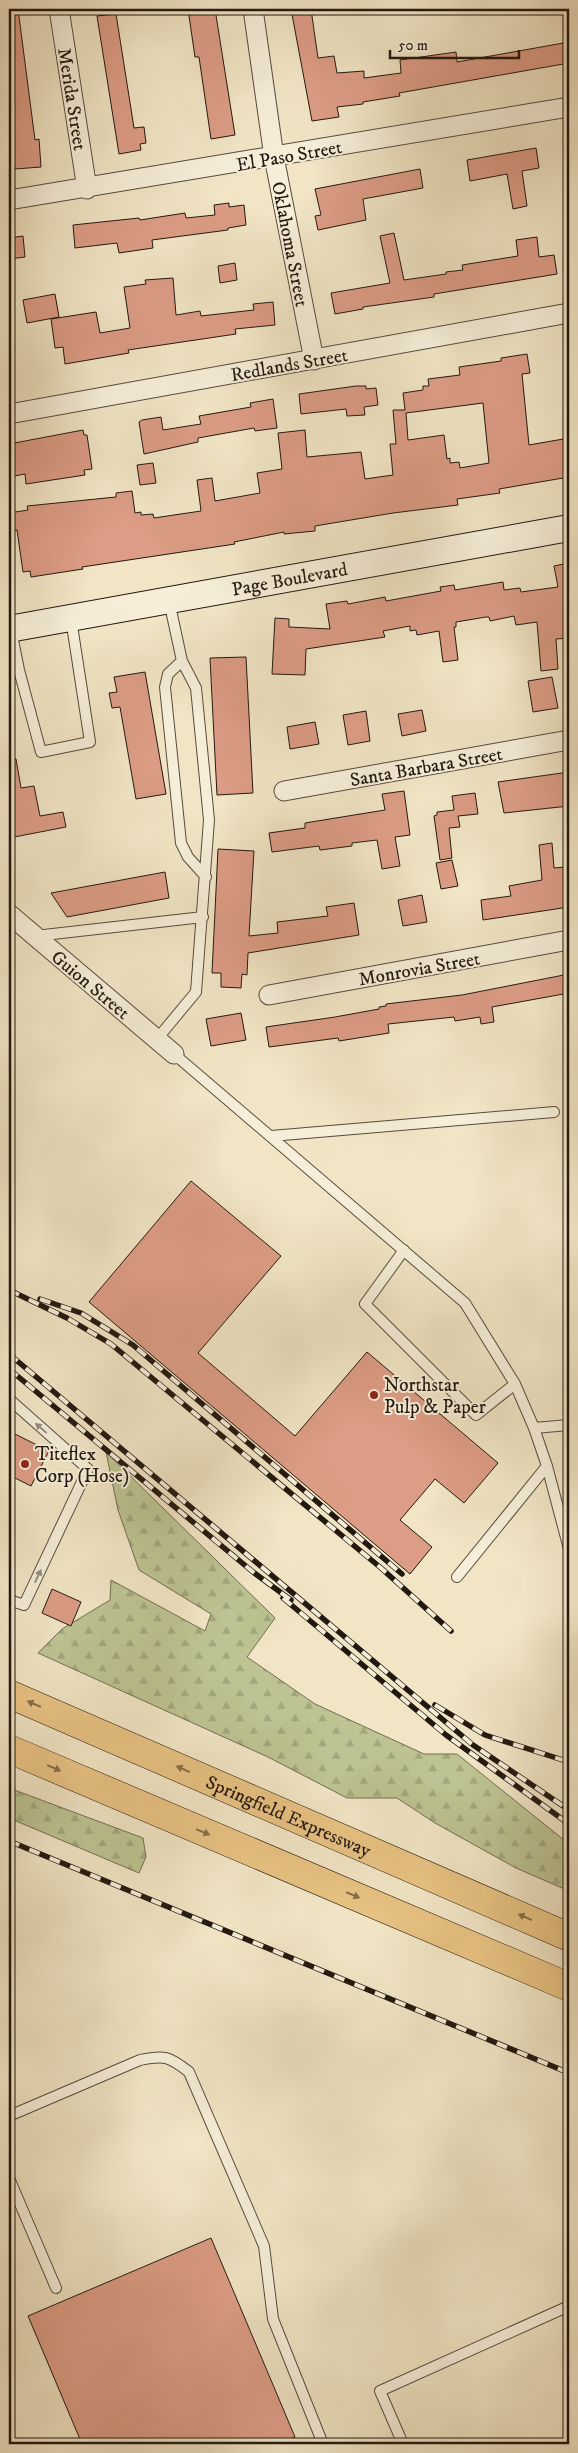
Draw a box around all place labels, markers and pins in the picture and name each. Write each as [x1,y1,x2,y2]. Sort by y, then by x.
place label: Northstar Pulp & Paper [384,1374,486,1419]
marker: Northstar Pulp & Paper [368,1389,380,1401]
place label: Titeflex Corp (Hose) [35,1443,129,1488]
marker: Titeflex Corp (Hose) [19,1458,31,1470]

